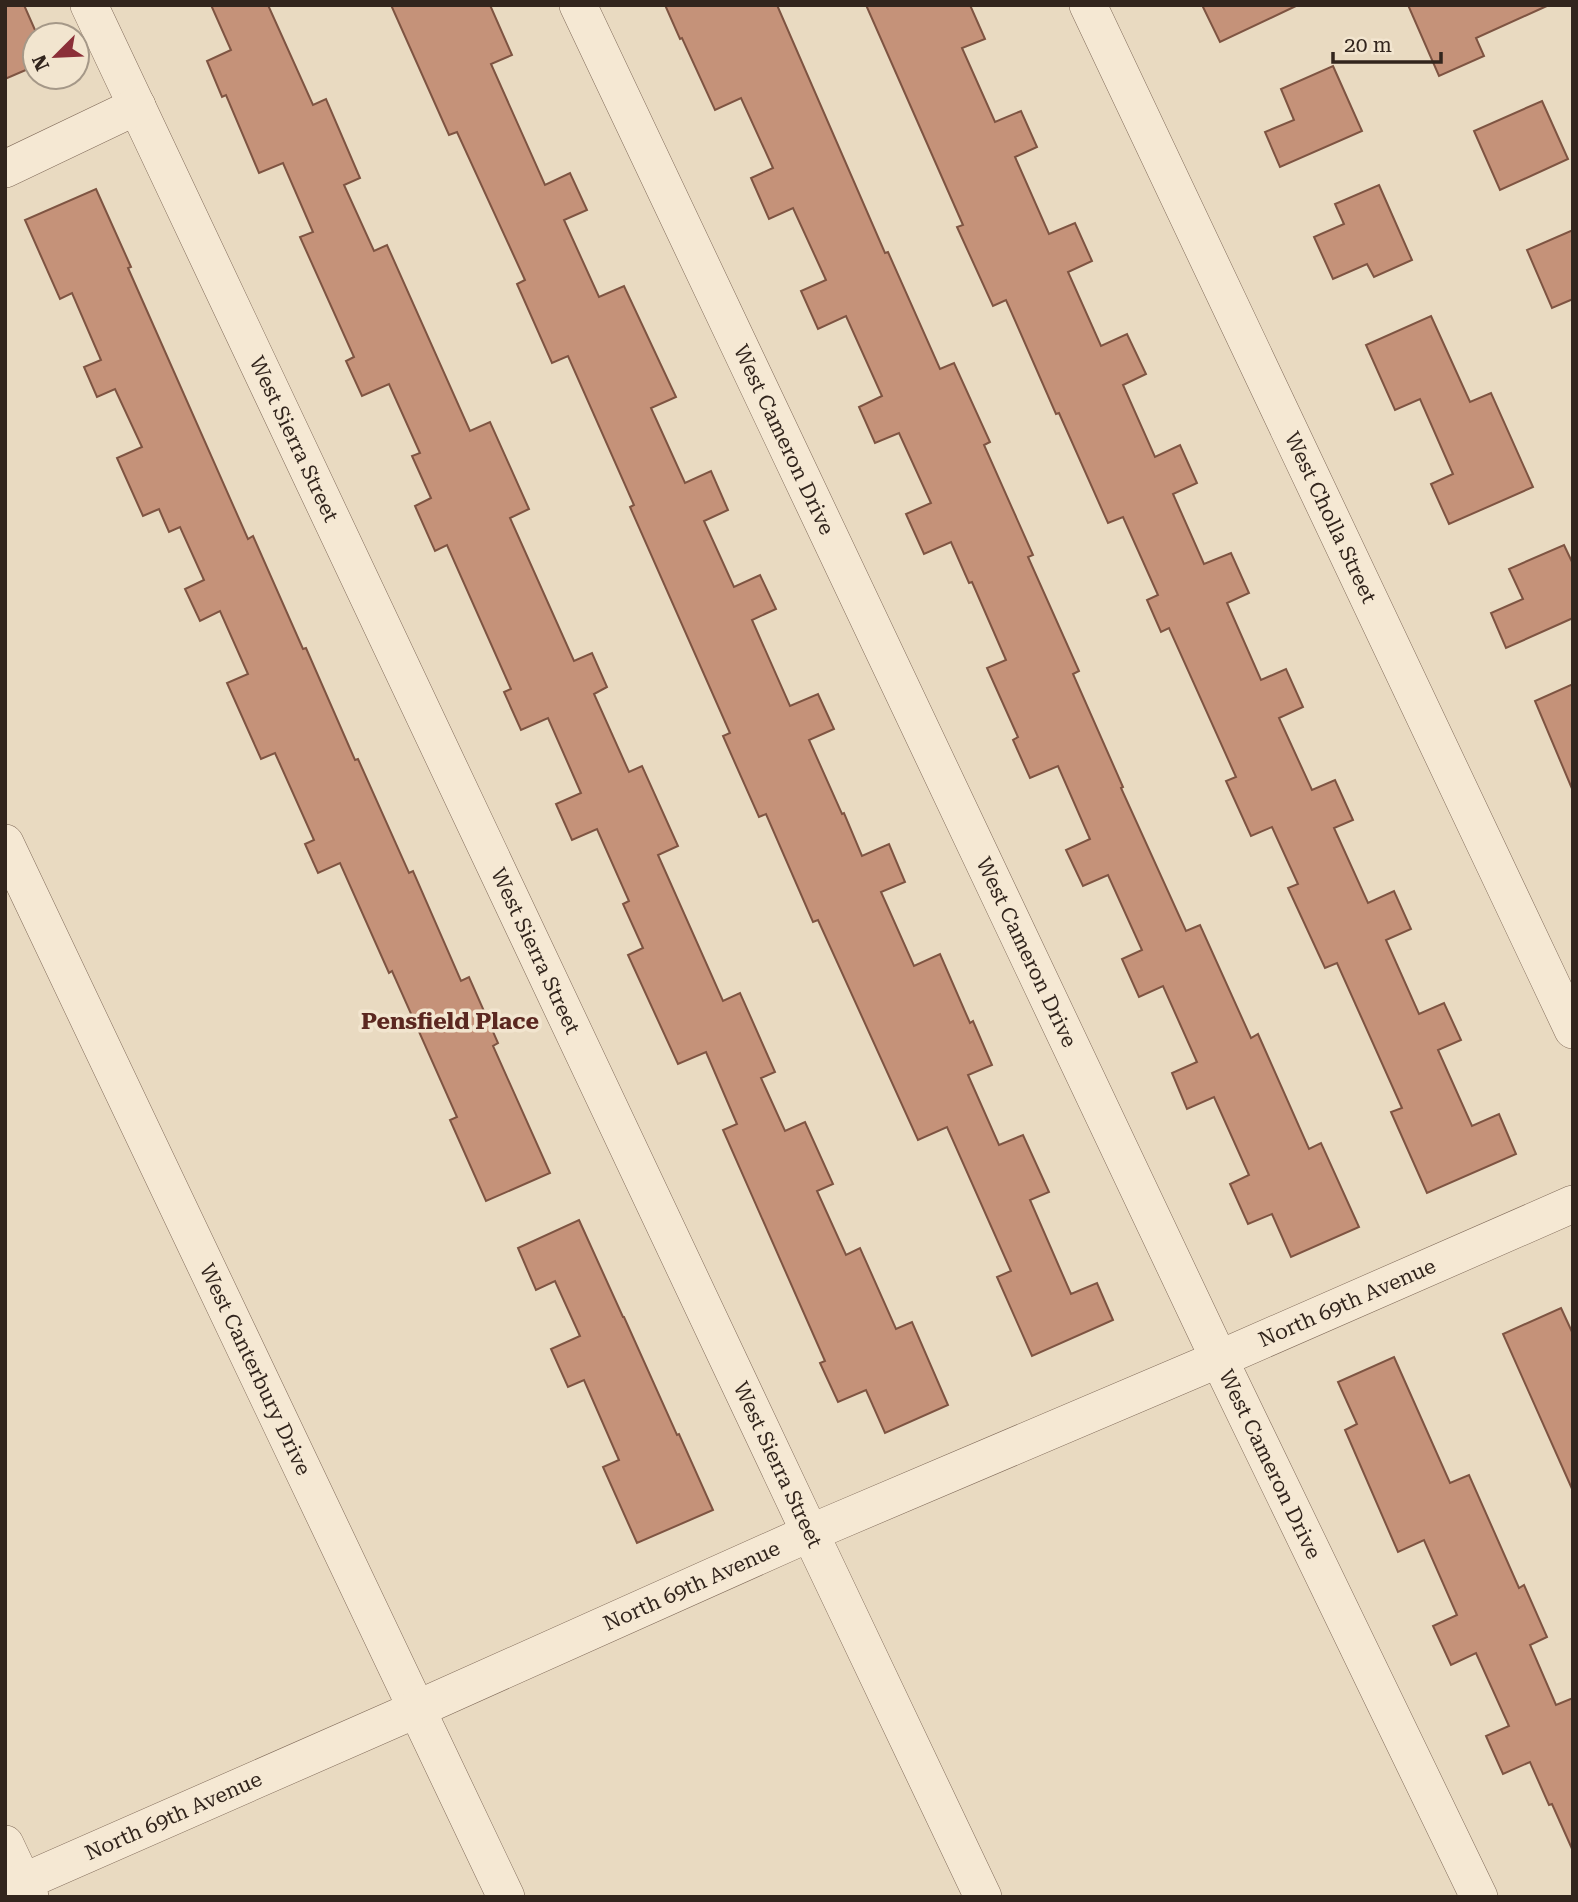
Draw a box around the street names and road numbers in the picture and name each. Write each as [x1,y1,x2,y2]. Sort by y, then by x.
street label: West Cameron Drive [729,341,839,539]
street label: West Sierra Street [244,352,343,526]
street label: West Cholla Street [1280,428,1381,607]
street label: West Cameron Drive [971,853,1082,1051]
street label: West Sierra Street [486,864,585,1038]
street label: North 69th Avenue [1255,1254,1439,1352]
street label: West Canterbury Drive [195,1260,316,1479]
street label: West Cameron Drive [1214,1366,1326,1563]
street label: West Sierra Street [728,1378,827,1552]
street label: North 69th Avenue [600,1536,784,1636]
street label: North 69th Avenue [81,1767,266,1865]

